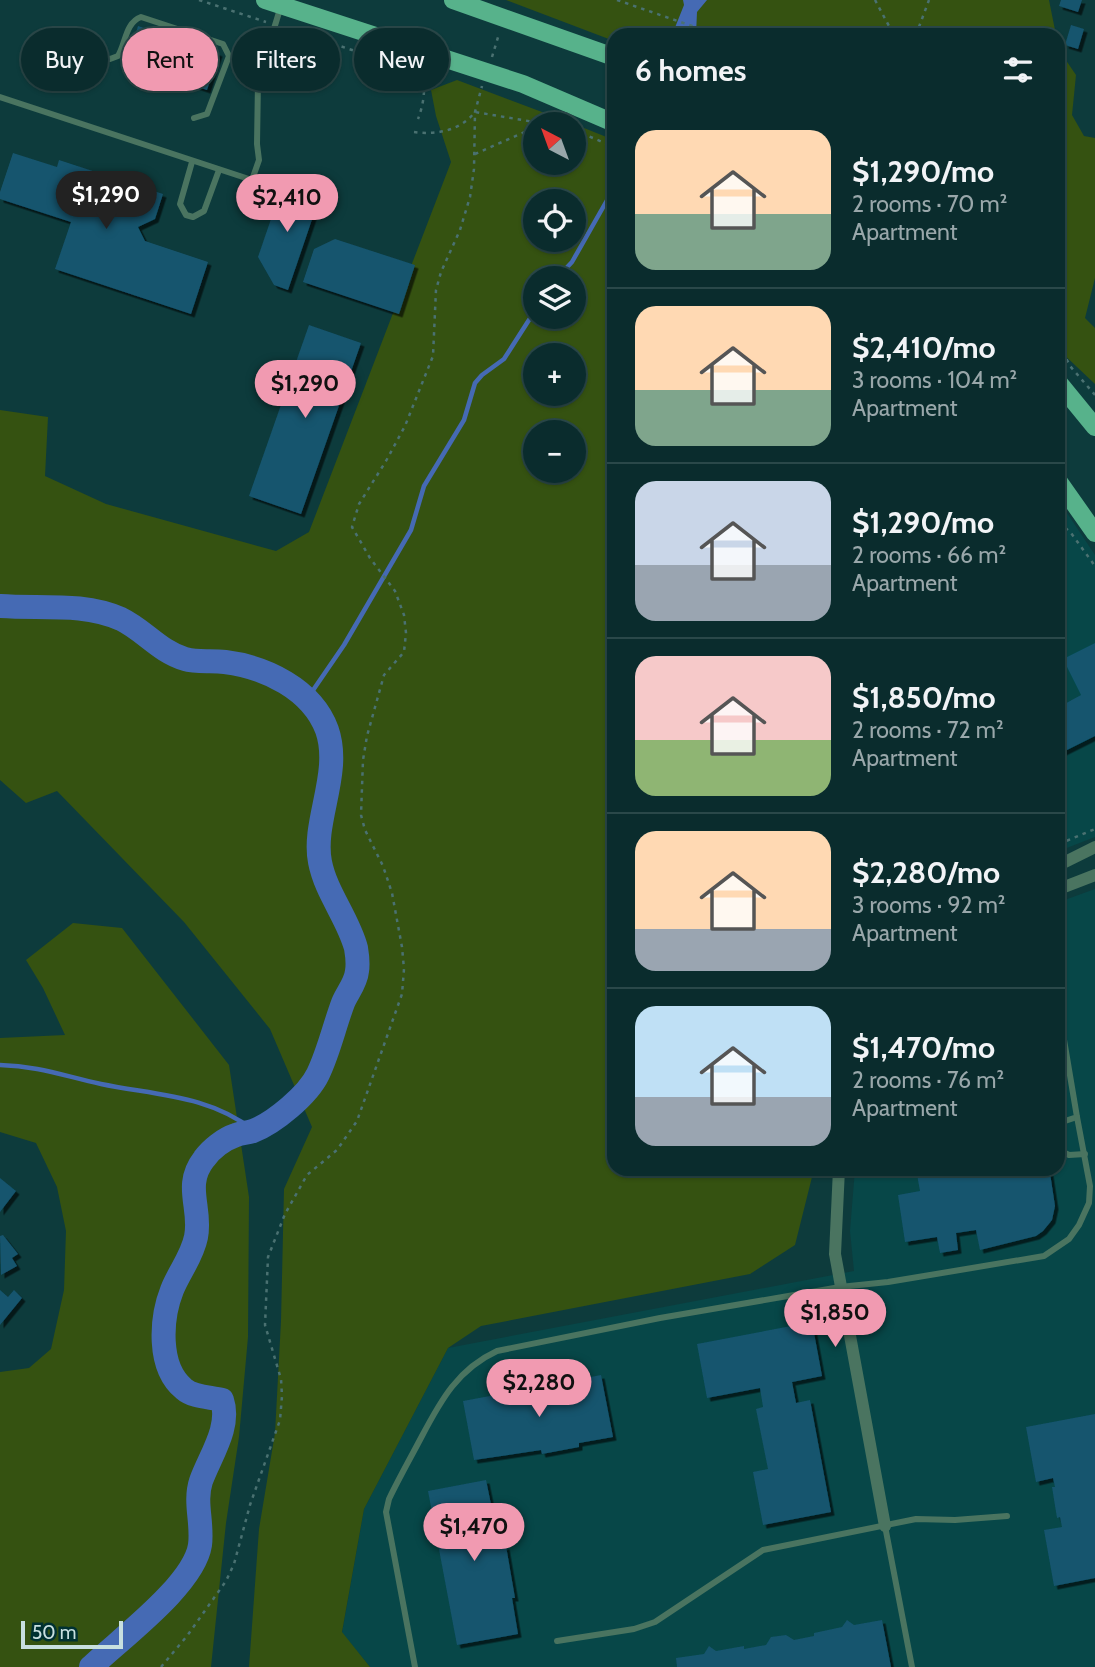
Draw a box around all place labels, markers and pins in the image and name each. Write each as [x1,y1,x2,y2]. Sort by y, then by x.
pin: $1,290 [49,172,163,231]
pin: $2,410 [230,174,344,234]
pin: $1,290 [248,360,362,420]
pin: $1,850 [778,1290,892,1349]
pin: $2,280 [482,1360,596,1419]
pin: $1,470 [417,1504,531,1563]

